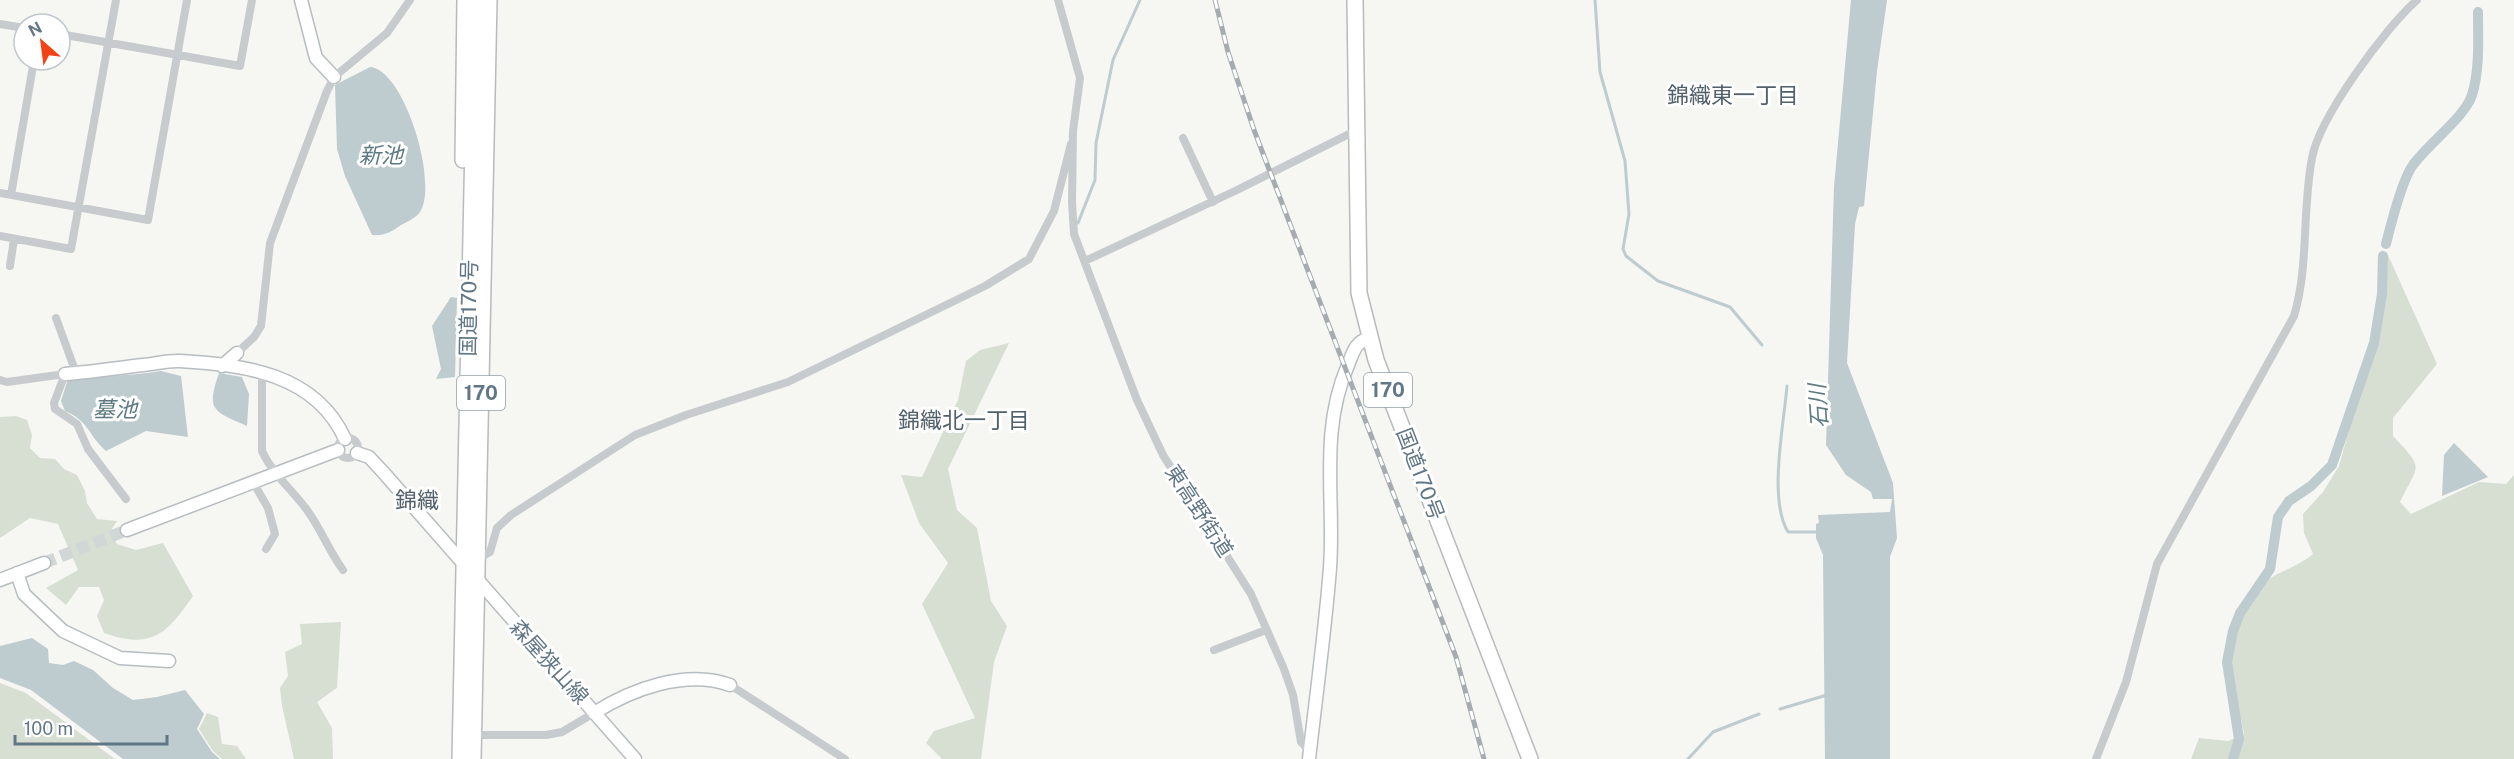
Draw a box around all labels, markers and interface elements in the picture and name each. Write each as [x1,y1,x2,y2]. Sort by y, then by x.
north arrow [12,12,72,72]
text: N [25,18,45,41]
district label: 錦織東一丁目 [1667,82,1799,108]
water label: 新池 [359,142,405,168]
street label: 国道170号 [455,259,482,357]
road number: 170 [1364,373,1412,407]
road number: 170 [457,376,505,410]
water label: 石川 [1803,381,1833,429]
water label: 墓池 [93,396,139,422]
district label: 錦織北一丁目 [898,407,1030,433]
street label: 国道170号 [1391,424,1449,523]
street label: 東高野街道 [1160,460,1238,562]
district label: 錦織 [395,487,439,513]
street label: 森屋狭山線 [505,614,594,709]
scale bar [15,708,166,746]
text: 100 m [24,718,73,739]

